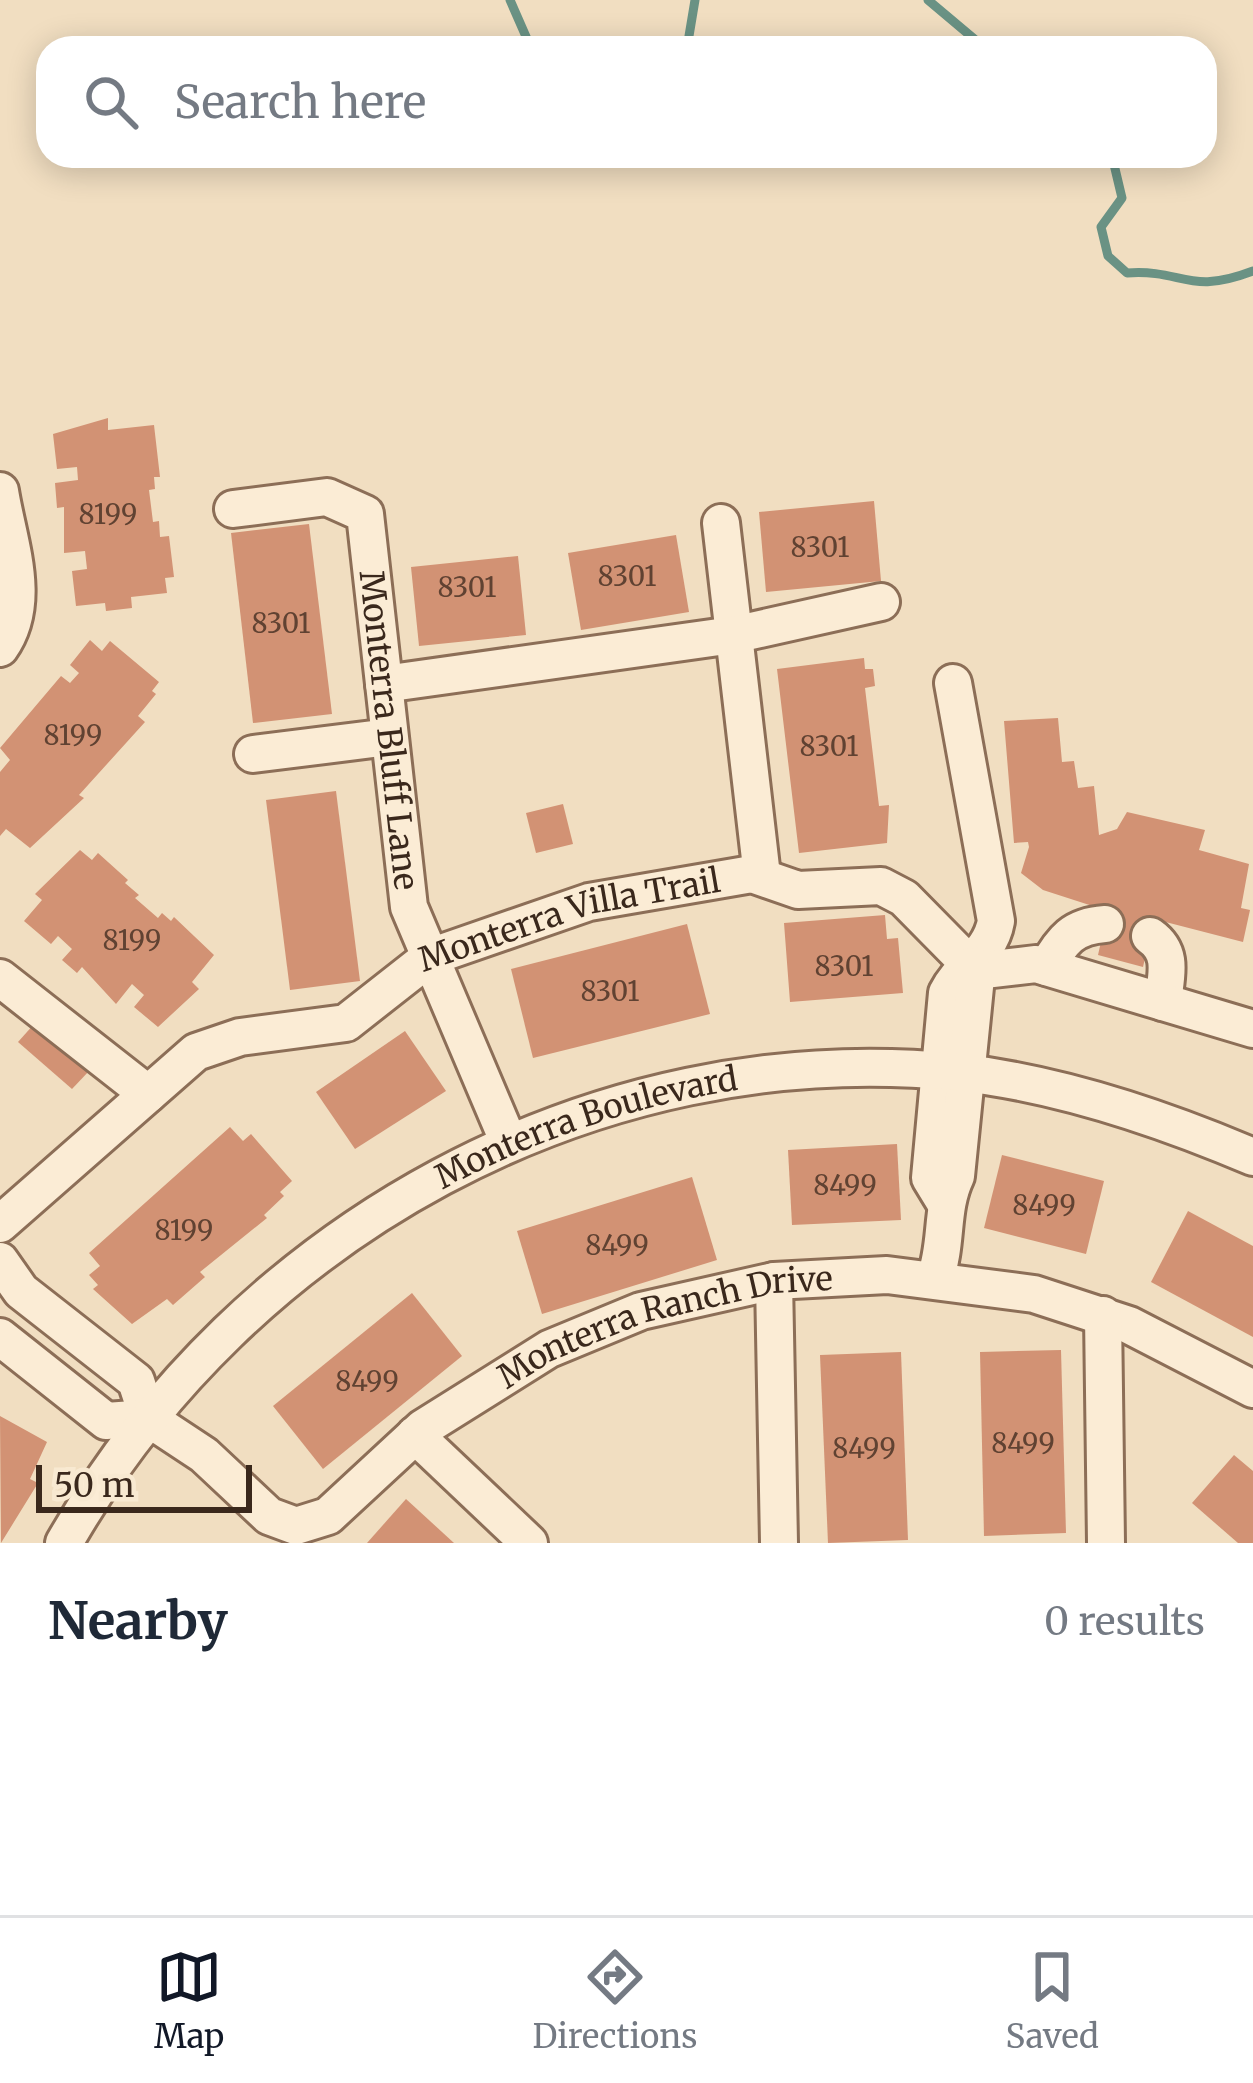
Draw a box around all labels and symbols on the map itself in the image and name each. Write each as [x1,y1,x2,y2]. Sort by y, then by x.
house number: 8199 [79,497,137,531]
house number: 8301 [791,530,849,564]
house number: 8301 [598,559,656,593]
street label: Monterra Bluff Lane [351,568,427,892]
house number: 8301 [438,570,496,604]
house number: 8301 [252,606,310,640]
house number: 8199 [44,718,102,752]
house number: 8301 [800,729,858,763]
street label: Monterra Villa Trail [413,859,723,980]
house number: 8199 [103,923,161,957]
house number: 8301 [815,949,873,983]
house number: 8301 [581,974,639,1008]
street label: Monterra Boulevard [428,1058,740,1197]
house number: 8499 [813,1168,877,1202]
house number: 8499 [1012,1188,1076,1222]
house number: 8199 [155,1213,213,1247]
house number: 8499 [585,1228,649,1262]
street label: Monterra Ranch Drive [490,1257,834,1397]
house number: 8499 [335,1364,399,1398]
house number: 8499 [991,1426,1055,1460]
house number: 8499 [832,1431,896,1465]
scale bar [36,1459,252,1512]

